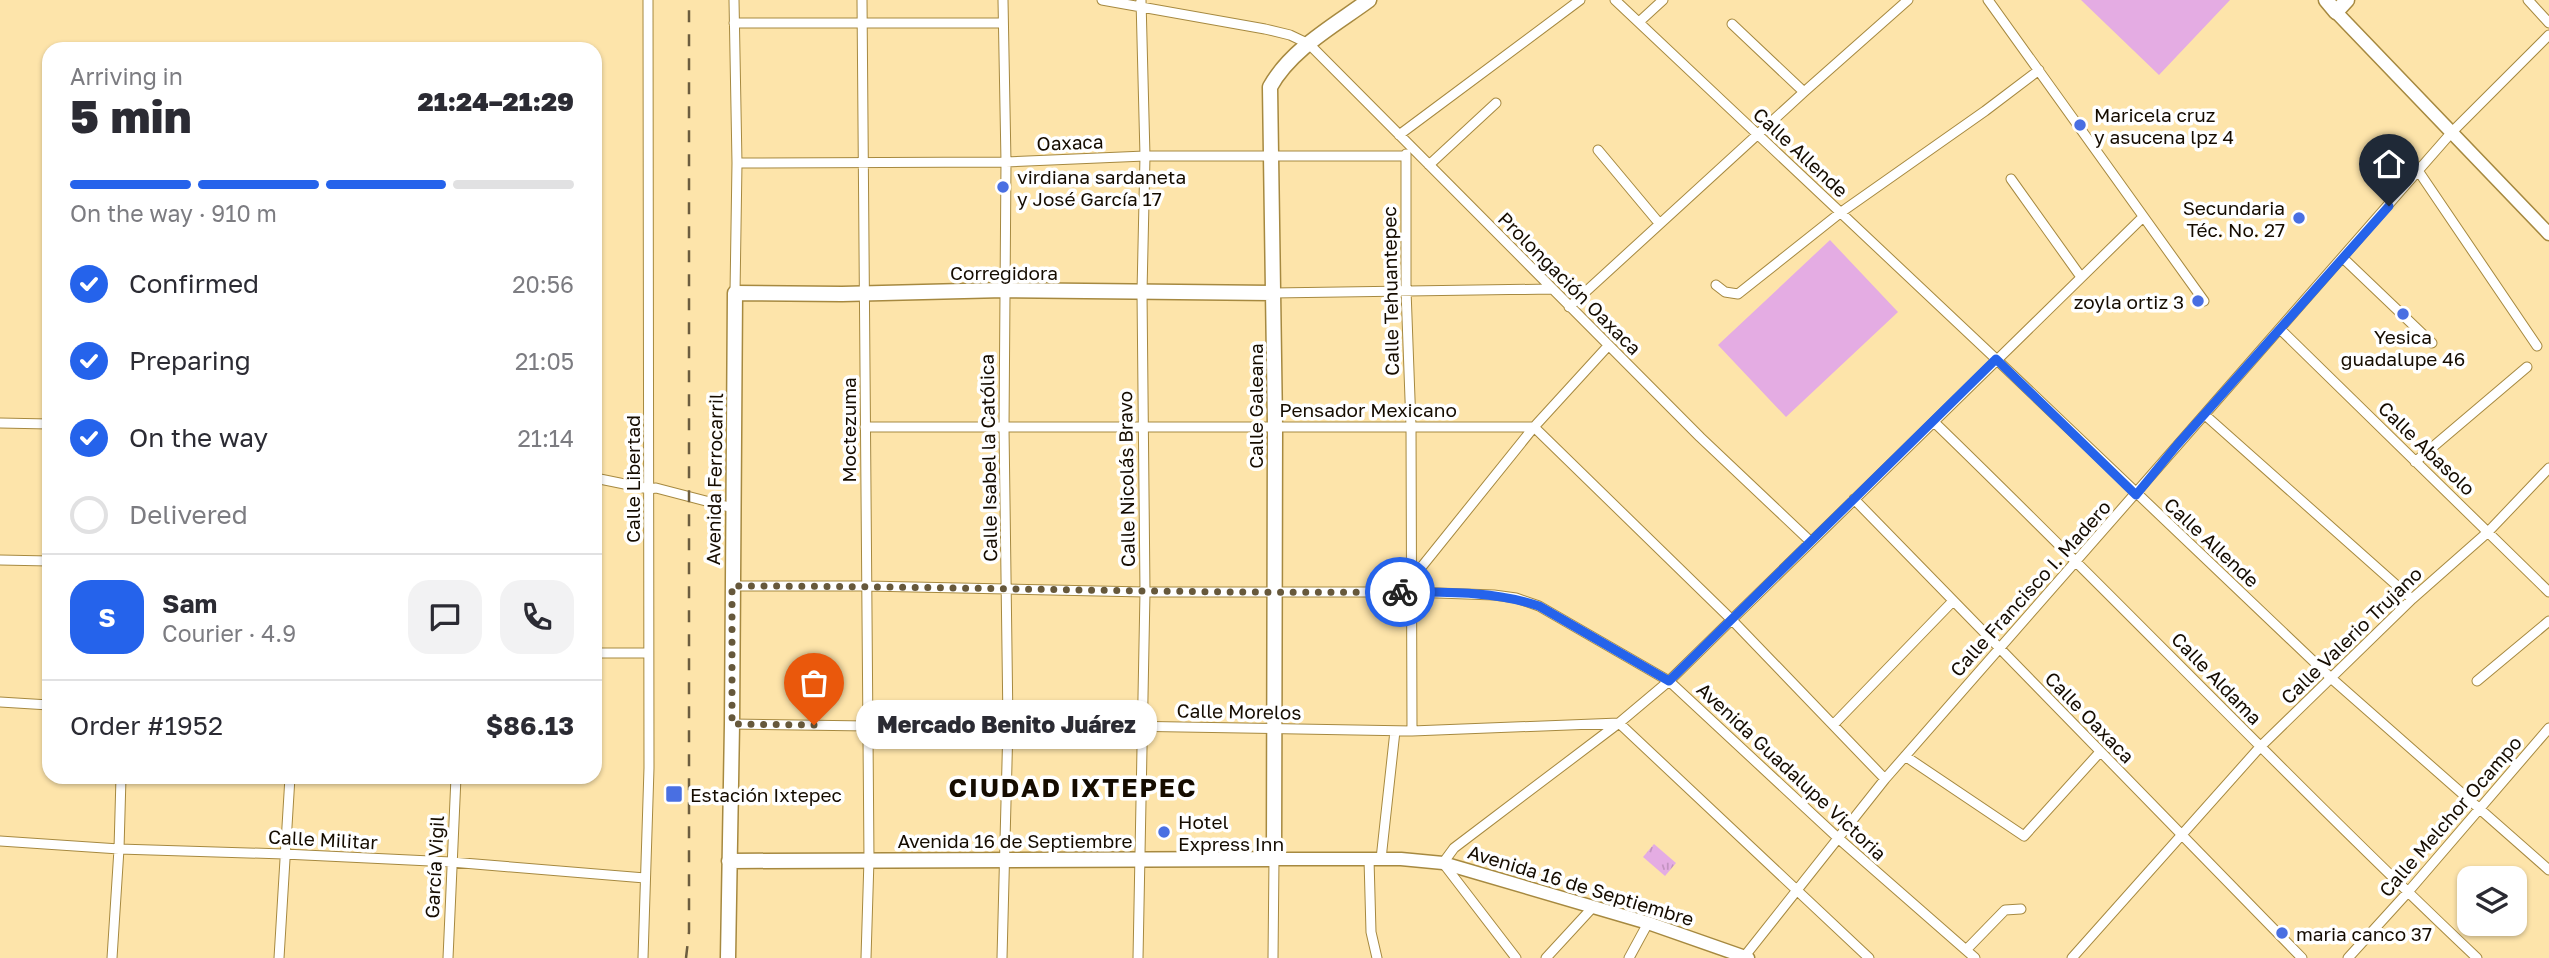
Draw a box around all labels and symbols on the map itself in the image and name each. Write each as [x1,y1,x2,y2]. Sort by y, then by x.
street label: Calle Allende [1749,102,1853,202]
place label: Maricela cruz y asucena lpz 4 [2094,103,2234,148]
marker: Maricela cruz y asucena lpz 4 [2072,117,2088,133]
street label: Oaxaca [1036,129,1104,155]
pin [2359,134,2419,206]
place label: virdiana sardaneta y José García 17 [1017,165,1186,210]
marker: virdiana sardaneta y José García 17 [995,179,1011,195]
place label: Secundaria Téc. No. 27 [2183,196,2285,241]
street label: Calle Tehuantepec [1377,206,1403,376]
street label: Prolongación Oaxaca [1494,207,1646,359]
marker: Secundaria Téc. No. 27 [2291,210,2307,226]
street label: Corregidora [950,261,1058,284]
place label: zoyla ortiz 3 [2074,290,2184,313]
marker: zoyla ortiz 3 [2190,293,2206,309]
marker: Yesica guadalupe 46 [2395,306,2411,322]
place label: Yesica guadalupe 46 [2341,325,2465,370]
street label: Calle Galeana [1244,343,1267,469]
street label: Calle Isabel la Católica [975,354,1001,562]
street label: Moctezuma [837,377,860,483]
street label: Calle Nicolás Bravo [1113,391,1139,567]
street label: Avenida Ferrocarril [701,393,727,565]
street label: Calle Abasolo [2374,396,2480,500]
street label: Pensador Mexicano [1279,398,1457,421]
street label: Calle Libertad [621,415,644,543]
street label: Calle Allende [2160,492,2264,592]
street label: Calle Francisco I. Madero [1945,495,2115,681]
courier [1365,557,1435,627]
street label: Calle Valerio Trujano [2276,562,2426,708]
street label: Calle Aldama [2167,627,2267,729]
pin [784,653,844,725]
street label: Calle Oaxaca [2041,666,2139,768]
street label: Avenida Guadalupe Victoria [1693,677,1891,865]
street label: Calle Morelos [1176,698,1302,724]
callout: Mercado Benito Juárez [856,700,1157,750]
street label: Calle Melchor Ocampo [2374,731,2526,901]
district label: CIUDAD IXTEPEC [949,772,1197,803]
place label: Estación Ixtepec [690,783,842,806]
marker: Estación Ixtepec [664,784,684,804]
place label: Hotel Express Inn [1178,810,1284,855]
street label: García Vigil [420,815,448,919]
marker: Hotel Express Inn [1156,824,1172,840]
street label: Calle Militar [268,825,379,853]
street label: Avenida 16 de Septiembre [897,829,1133,852]
street label: Avenida 16 de Septiembre [1465,840,1697,930]
place label: maria canco 37 [2296,922,2432,945]
marker: maria canco 37 [2274,925,2290,941]

